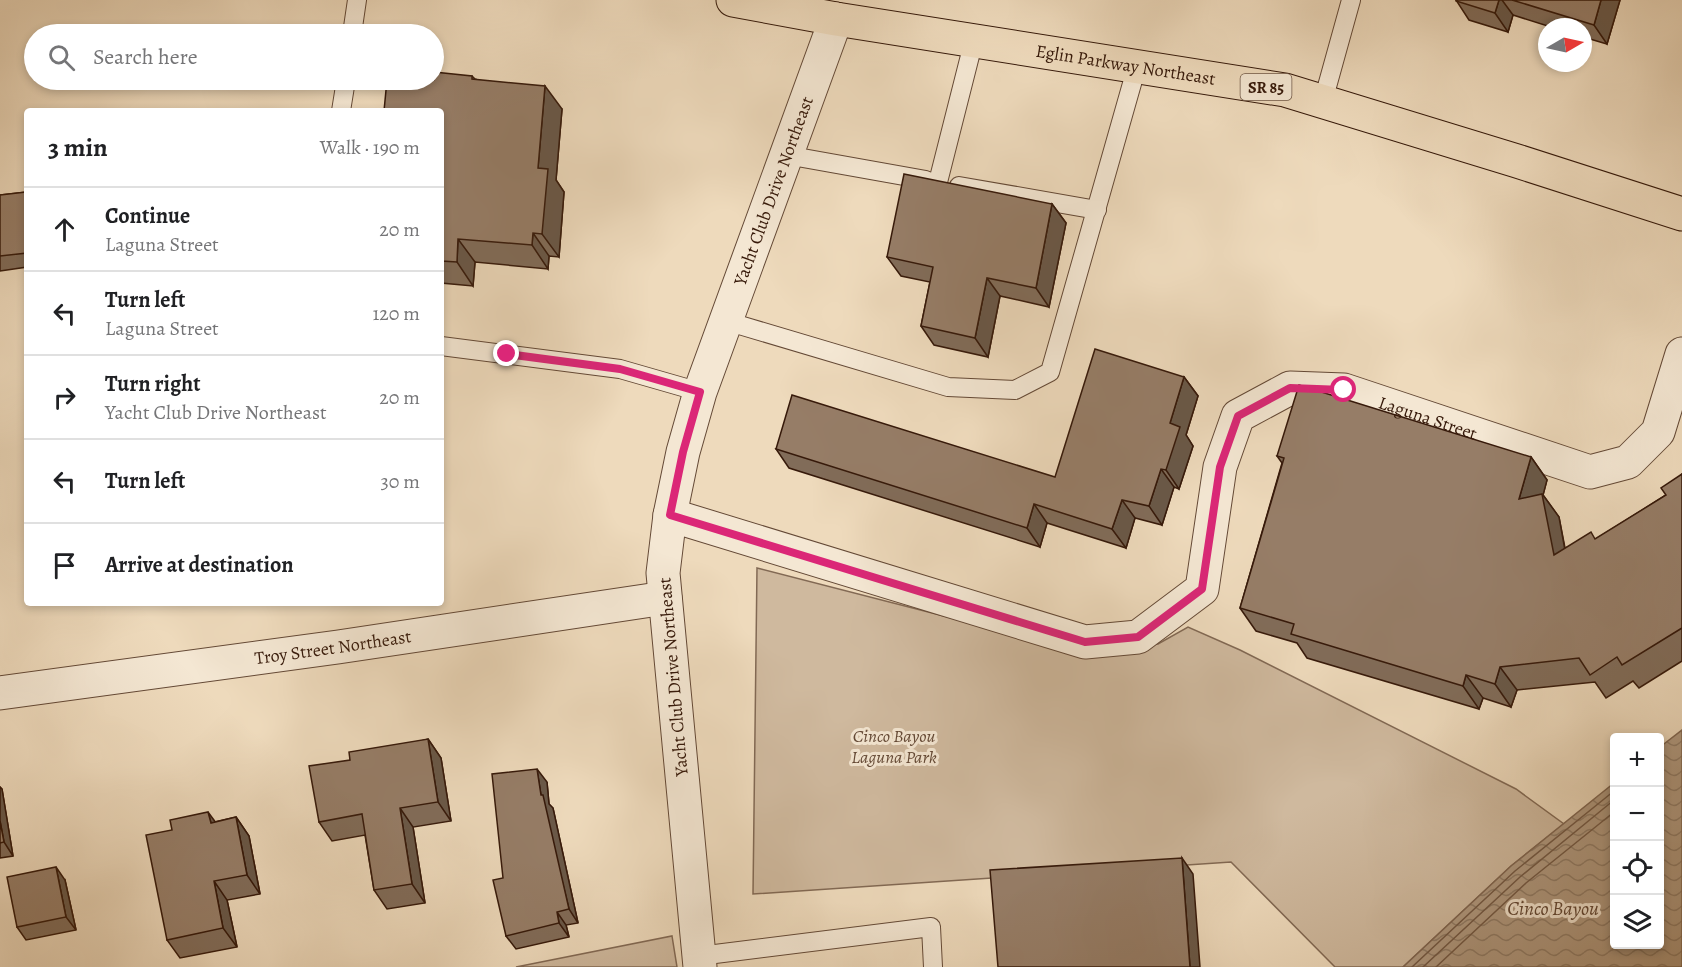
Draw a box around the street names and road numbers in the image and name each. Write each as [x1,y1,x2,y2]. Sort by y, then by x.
street label: Eglin Parkway Northeast [1034,39,1217,91]
road number: SR 85 [1240,74,1292,100]
street label: Yacht Club Drive Northeast [728,93,819,290]
street label: Laguna Street [1375,390,1480,446]
street label: Yacht Club Drive Northeast [652,577,694,778]
street label: Troy Street Northeast [253,624,413,670]

